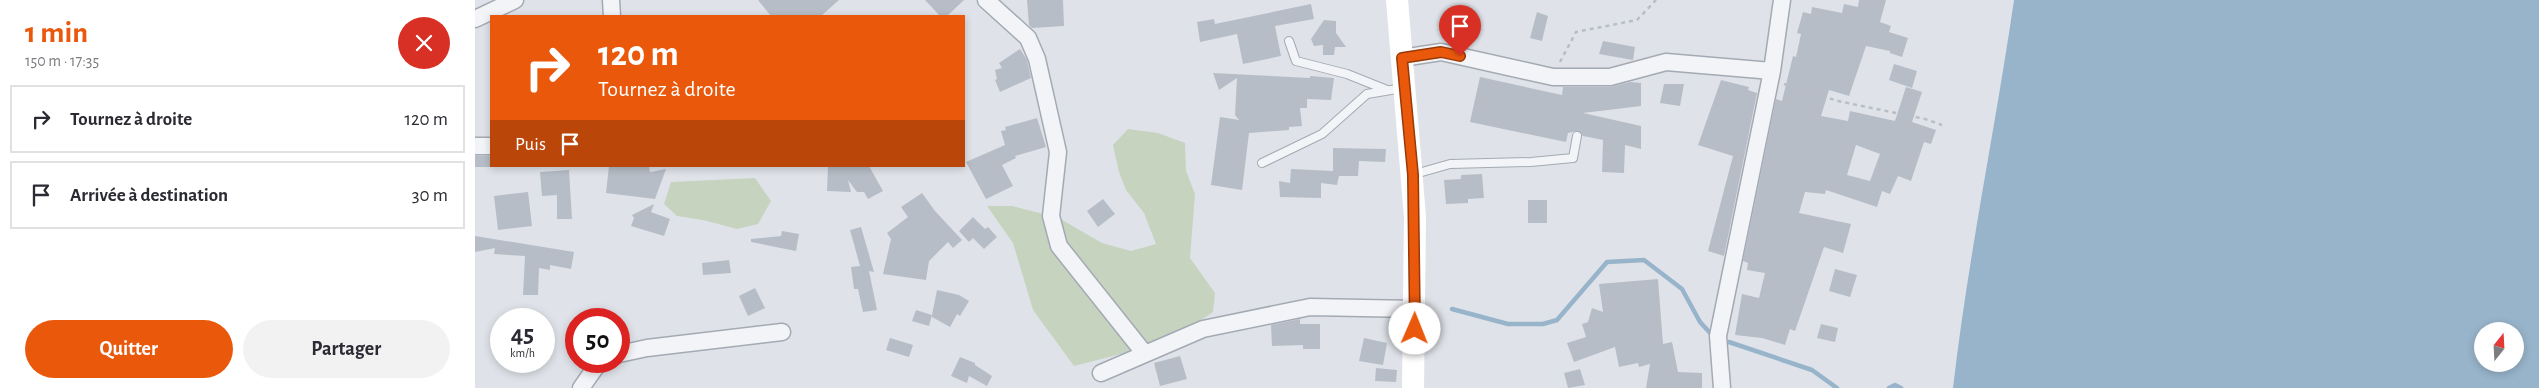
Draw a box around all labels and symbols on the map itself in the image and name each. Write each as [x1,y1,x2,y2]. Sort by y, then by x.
pin [1439,5,1481,56]
position arrow [1388,302,1440,354]
speed limit sign: 50 [565,308,630,373]
north arrow [2474,322,2524,372]

